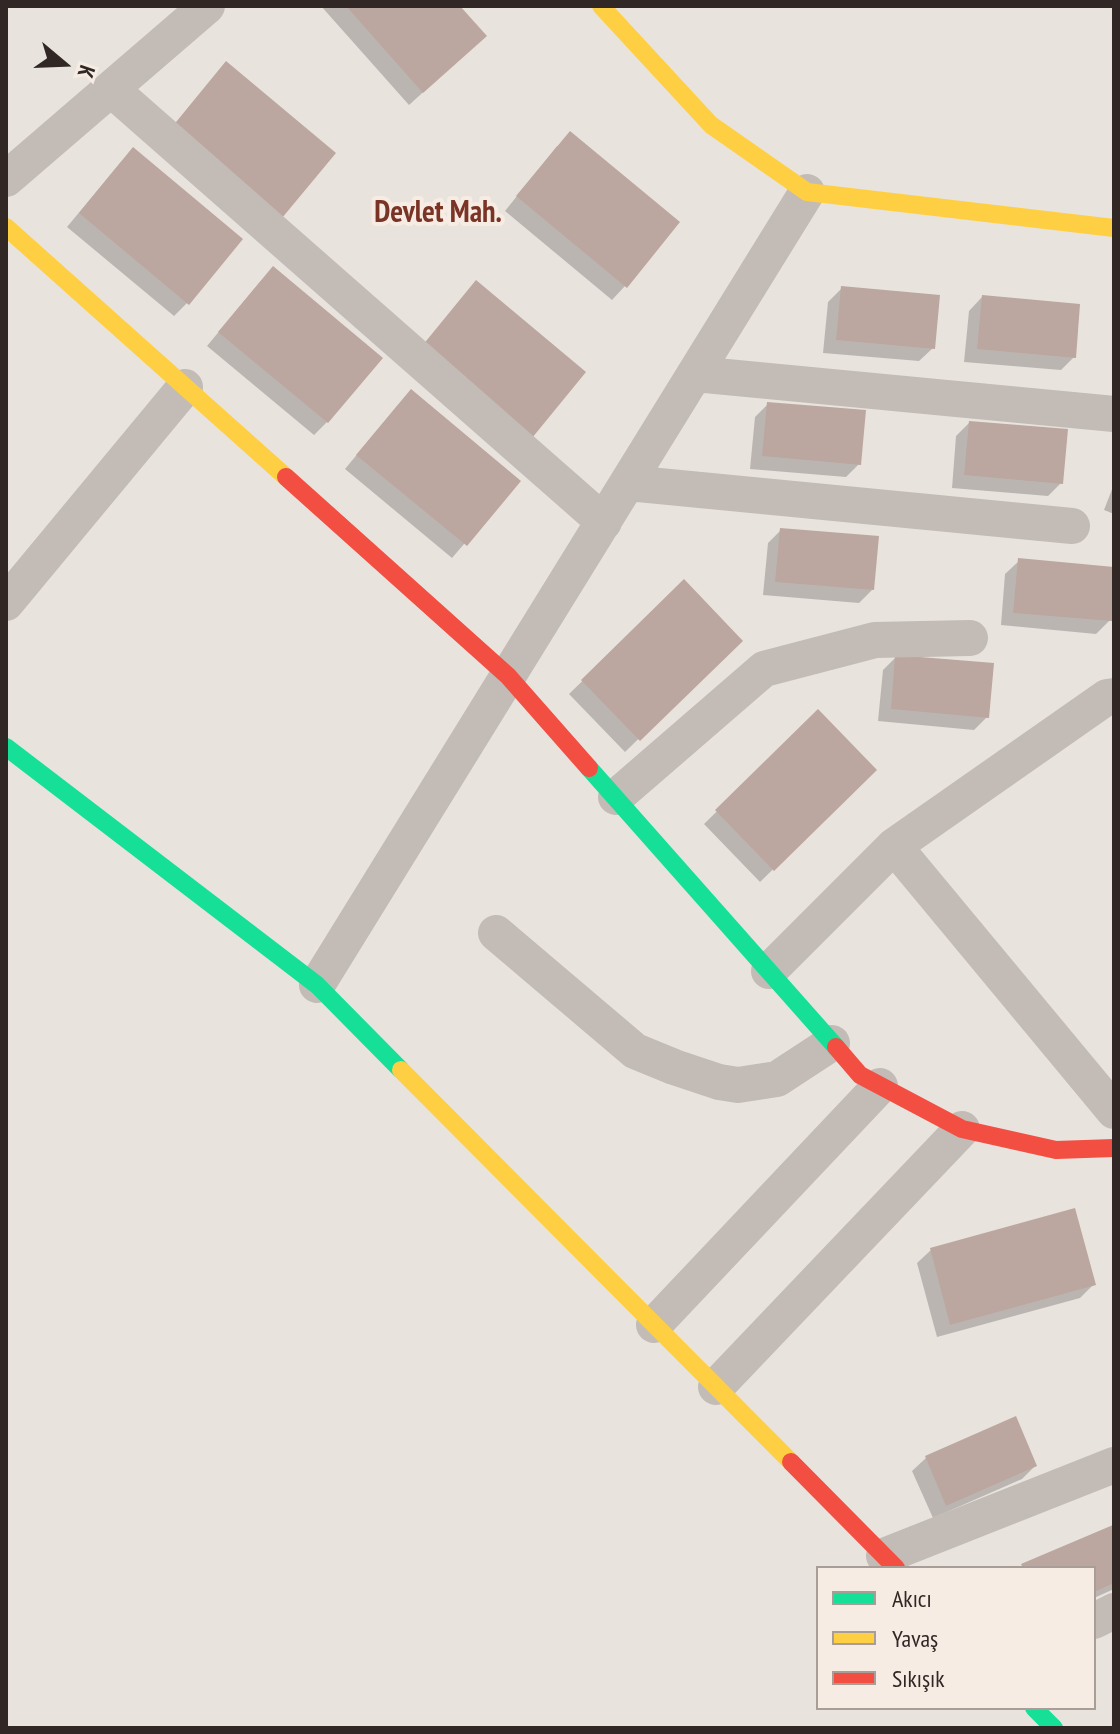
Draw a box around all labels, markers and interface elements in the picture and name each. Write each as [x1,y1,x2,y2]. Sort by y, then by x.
north arrow [24,24,104,104]
text: K [72,62,102,82]
district label: Devlet Mah. [374,195,502,231]
legend [816,1566,1096,1710]
text: Akıcı [892,1583,932,1614]
text: Yavaş [892,1623,938,1654]
text: Sıkışık [892,1663,945,1694]

